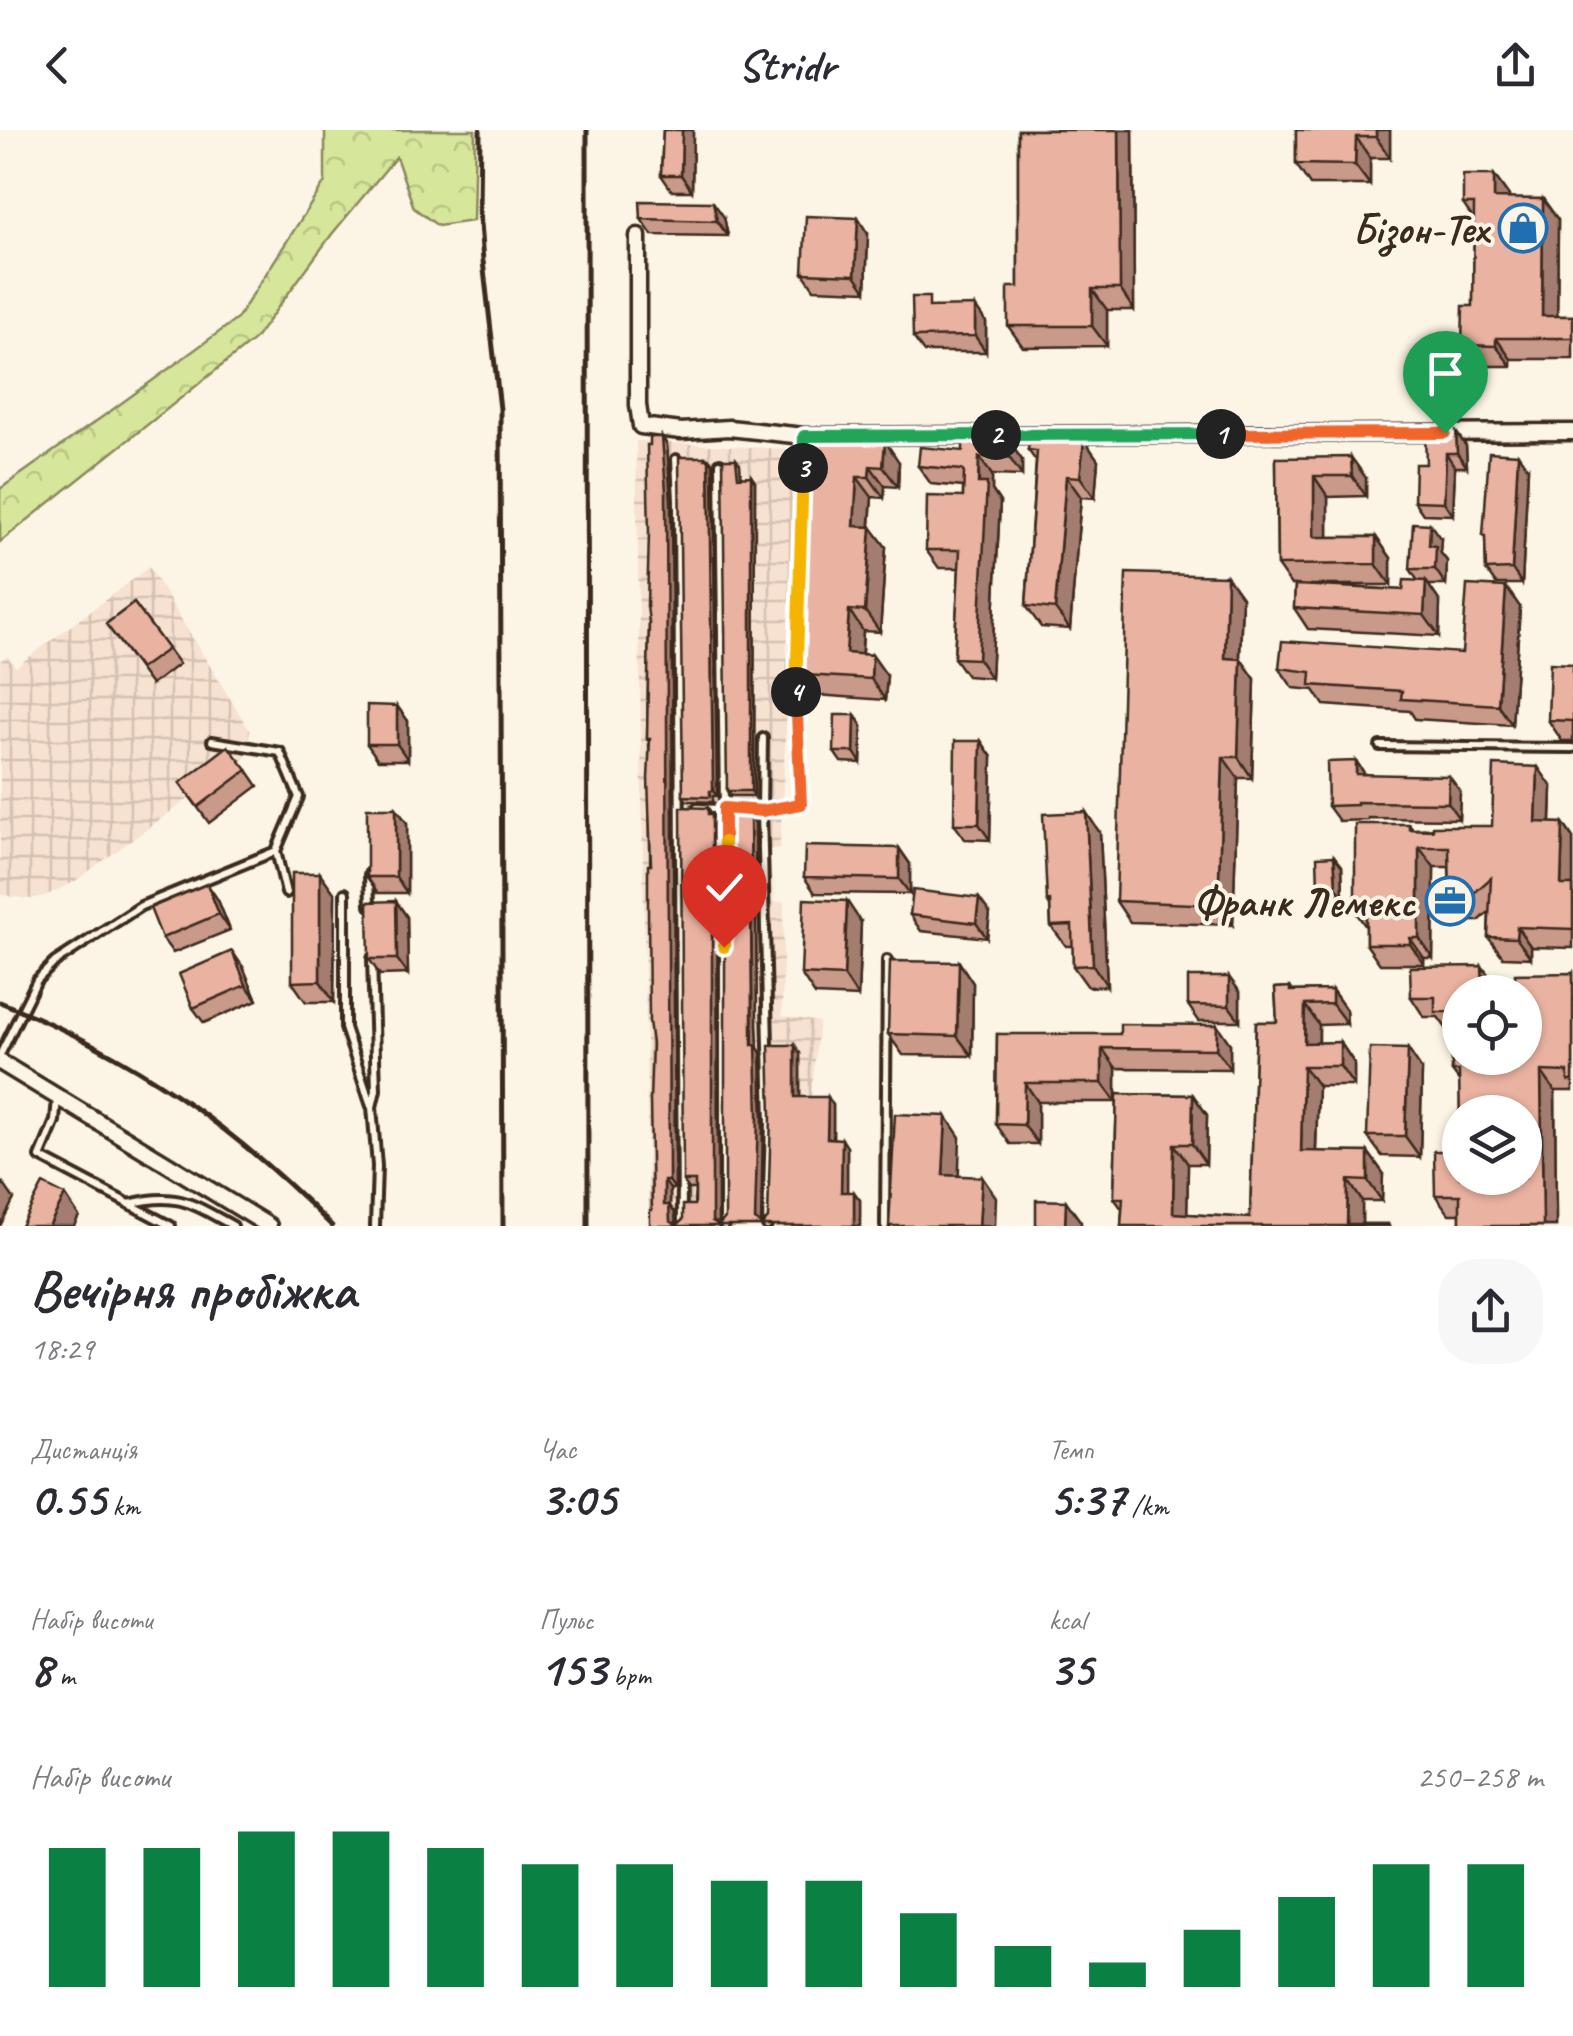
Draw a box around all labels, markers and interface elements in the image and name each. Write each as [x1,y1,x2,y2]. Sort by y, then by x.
text: Stridr [738,37,835,94]
icon: back [30,38,85,93]
icon: share [1488,38,1543,93]
shop icon: Бізон-Тех [1497,202,1549,254]
place label: Бізон-Тех [1352,203,1492,257]
pin [1403,331,1488,434]
icon: arrive [1418,346,1473,401]
pin: 1 [1196,409,1246,459]
pin: 2 [971,410,1021,460]
text: 1 [1215,416,1227,451]
text: 2 [990,417,1002,452]
pin: 3 [778,443,828,493]
text: 3 [797,450,809,485]
pin: 4 [771,667,821,717]
text: 4 [790,674,802,709]
pin [682,845,767,948]
icon: check [697,860,752,915]
office icon: Франк Лемекс [1424,875,1476,927]
place label: Франк Лемекс [1194,876,1416,929]
map controls [1442,975,1542,1195]
button: locate [1442,975,1542,1075]
button: layers [1442,1095,1542,1195]
text: Вечірня пробіжка [30,1255,355,1325]
button: share [1438,1259,1543,1364]
text: 18:29 [30,1328,94,1369]
text: Дистанція [30,1432,137,1467]
text: Час [539,1432,576,1467]
text: Темп [1049,1432,1094,1467]
text: 0.55 [30,1467,106,1530]
text: 3:05 [539,1467,616,1530]
text: 5:37 [1049,1467,1125,1530]
text: km [106,1488,140,1523]
text: /km [1125,1488,1168,1523]
text: Набір висоти [30,1602,152,1637]
text: Пульс [539,1602,593,1637]
text: kcal [1049,1602,1086,1637]
text: 8 [30,1637,53,1700]
text: 153 [539,1637,606,1700]
text: 35 [1049,1637,1093,1700]
text: m [53,1658,75,1693]
text: bpm [606,1658,651,1693]
text: Набір висоти [30,1756,170,1797]
text: 250–258 m [1417,1756,1543,1797]

